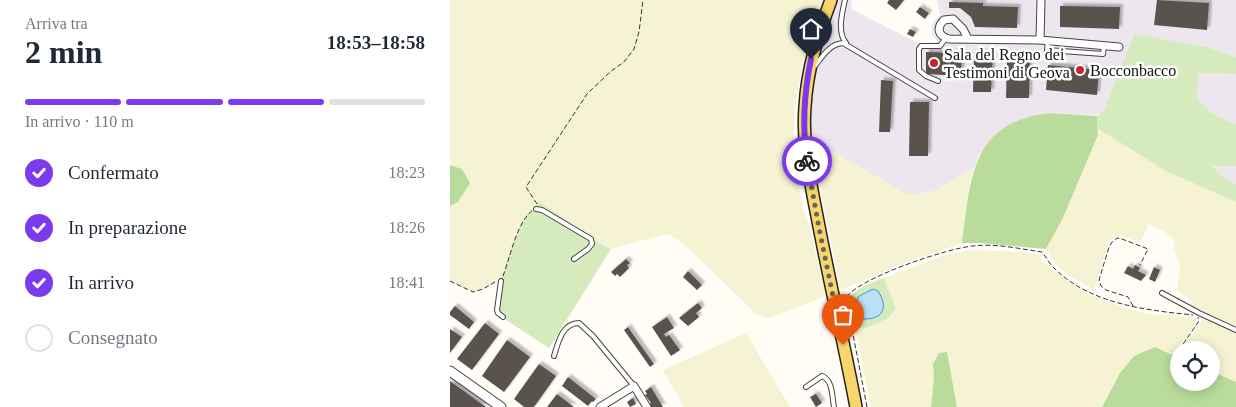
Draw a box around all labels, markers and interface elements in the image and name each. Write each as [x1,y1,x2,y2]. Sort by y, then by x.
pin [790,8,832,59]
text: Arriva tra [25,15,88,32]
icon: home [797,15,825,43]
text: 18:53–18:58 [327,32,425,53]
text: 2 min [25,34,102,70]
place label: Sala del Regno dei Testimoni di Geova [944,46,1070,81]
marker: Sala del Regno dei Testimoni di Geova [928,57,940,69]
place label: Bocconbacco [1090,62,1176,79]
marker: Bocconbacco [1074,64,1086,76]
text: In arrivo · 110 m [25,113,134,130]
courier [782,136,832,186]
icon: bike [793,147,821,175]
icon: check [25,159,53,187]
text: Confermato [68,162,159,183]
text: 18:23 [389,164,425,181]
icon: check [25,214,53,242]
text: In preparazione [68,217,187,238]
text: 18:26 [389,219,425,236]
icon: check [25,269,53,297]
text: In arrivo [68,272,134,293]
text: 18:41 [389,274,425,291]
pin [822,294,864,345]
icon: bag [829,301,857,329]
text: Consegnato [68,327,158,348]
map controls [1170,341,1220,391]
button: locate [1170,341,1220,391]

